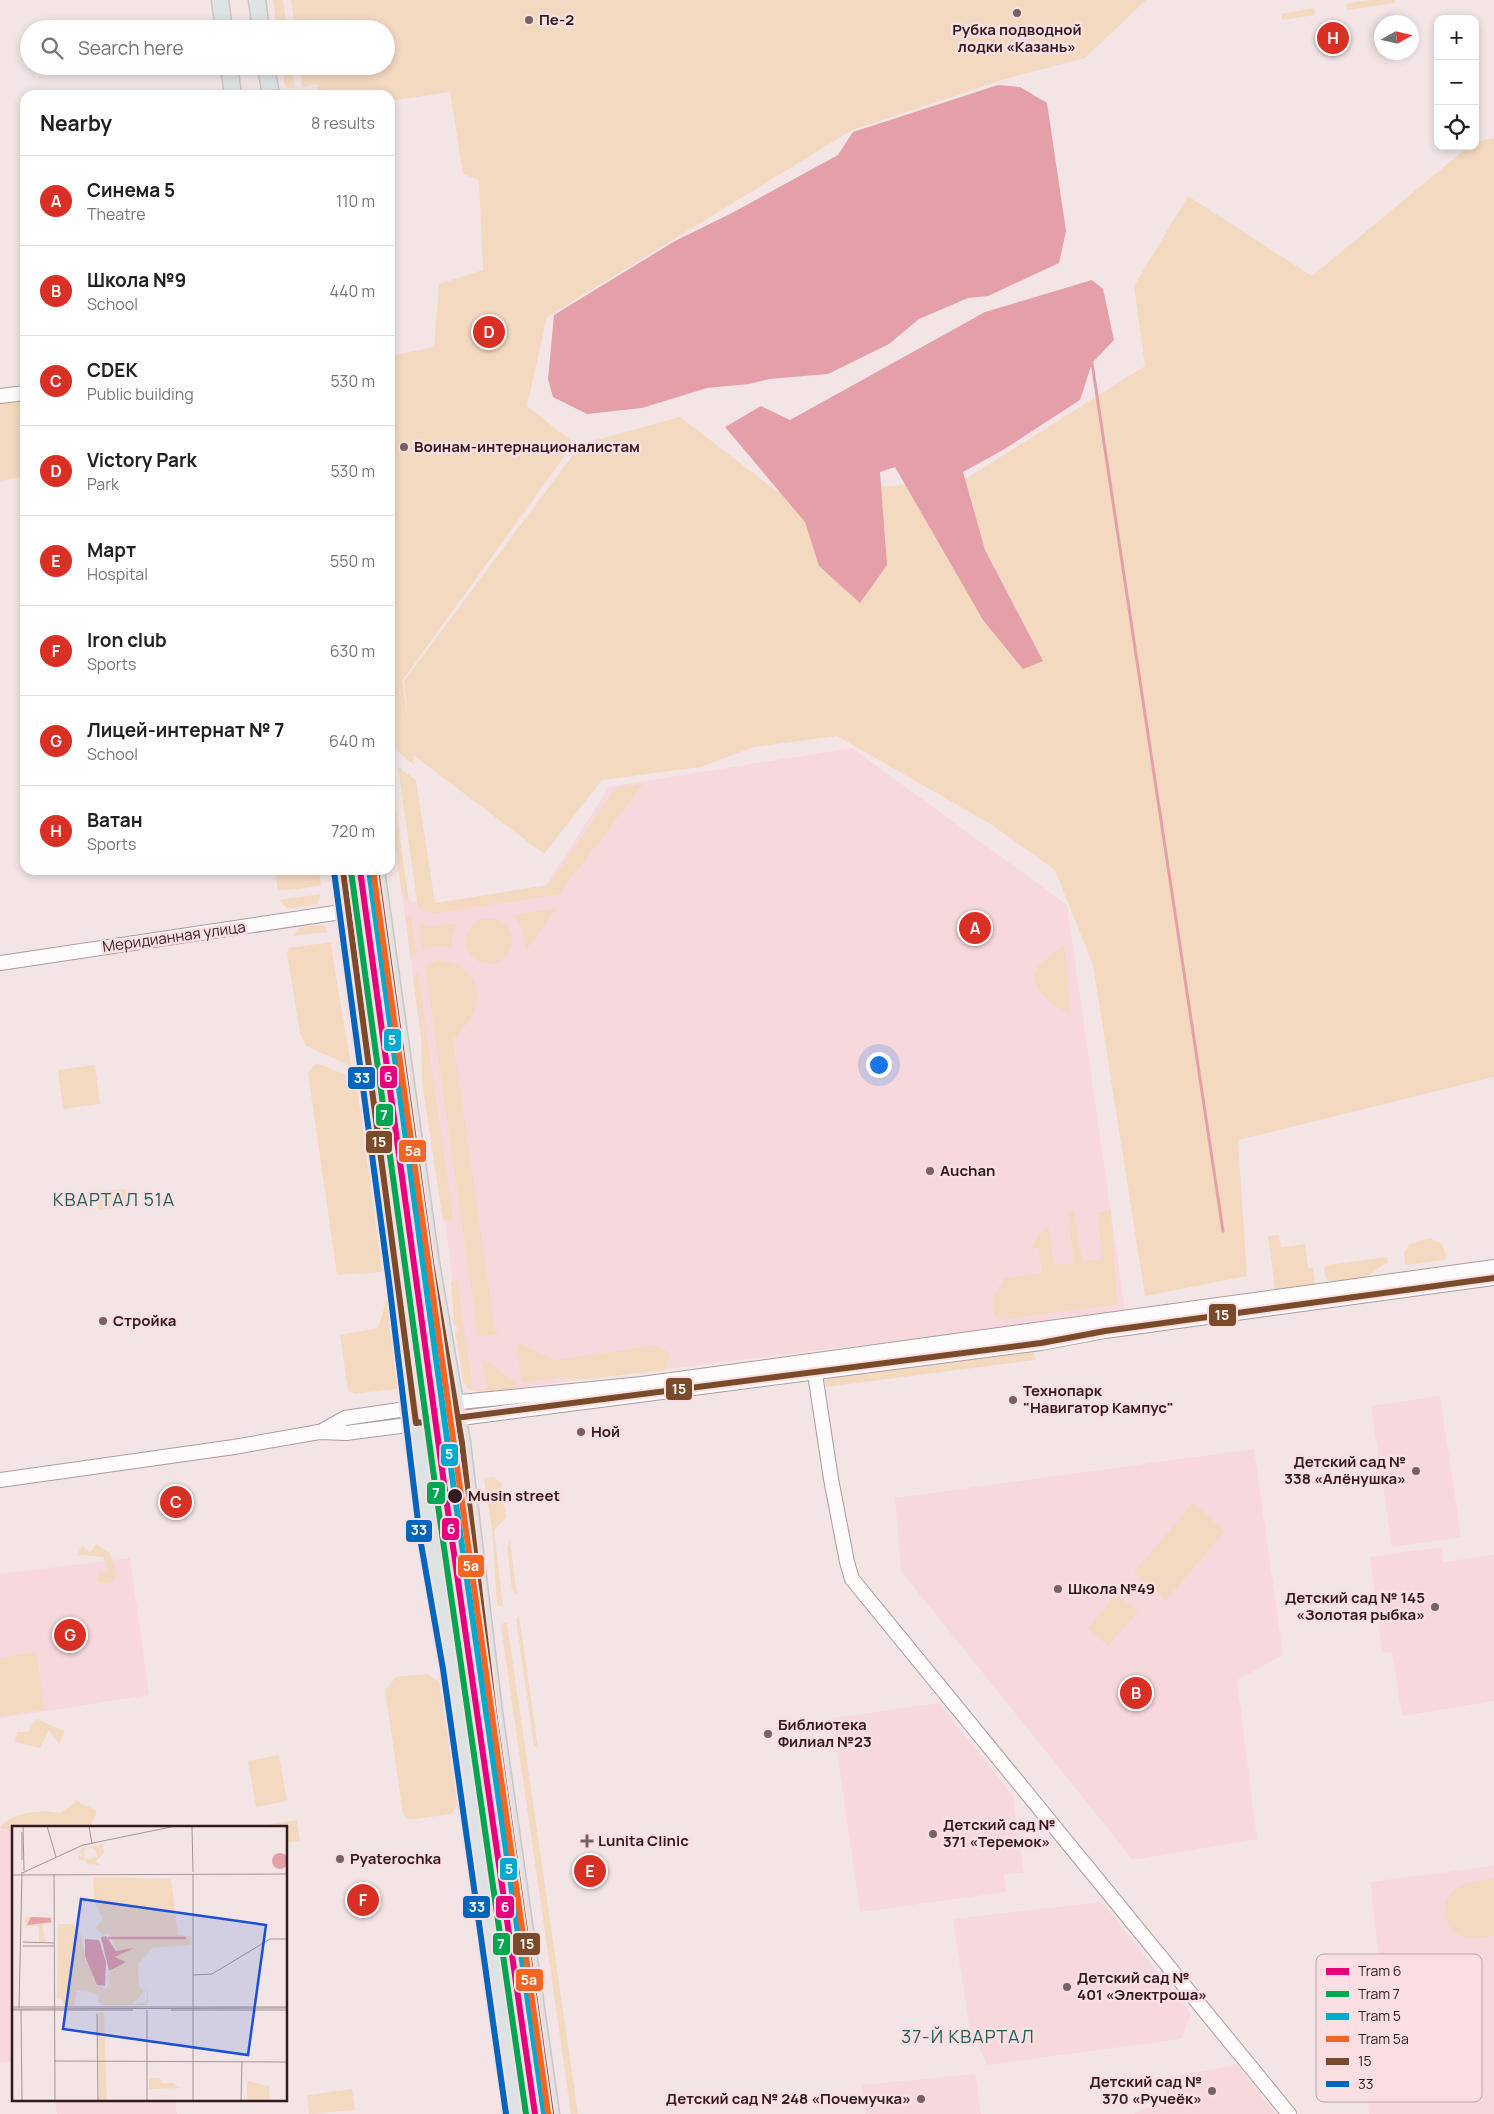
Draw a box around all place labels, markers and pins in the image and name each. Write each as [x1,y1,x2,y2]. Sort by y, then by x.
marker: Рубка подводной лодки «Казань» [1011,7,1023,19]
place label: Пе-2 [539,9,574,30]
marker: Пе-2 [523,14,535,26]
place label: Рубка подводной лодки «Казань» [952,19,1082,57]
pin: H [1317,19,1349,57]
pin: D [473,313,505,351]
place label: Воинам-интернационалистам [414,436,640,457]
marker: Воинам-интернационалистам [398,441,410,453]
pin: A [959,909,991,947]
place label: Auchan [940,1160,995,1181]
marker: Auchan [924,1165,936,1177]
place label: Стройка [113,1310,176,1331]
marker: Стройка [97,1315,109,1327]
place label: Технопарк "Навигатор Кампус" [1023,1380,1174,1418]
marker: Технопарк "Навигатор Кампус" [1007,1394,1019,1406]
place label: Ной [591,1421,620,1442]
marker: Ной [575,1426,587,1438]
place label: Детский сад № 338 «Алёнушка» [1284,1451,1406,1489]
marker: Детский сад № 338 «Алёнушка» [1410,1465,1422,1477]
pin: C [160,1483,192,1521]
place label: Musin street [468,1485,560,1506]
marker: Musin street [446,1487,464,1505]
place label: Школа №49 [1068,1578,1155,1599]
marker: Школа №49 [1052,1583,1064,1595]
place label: Детский сад № 145 «Золотая рыбка» [1285,1587,1425,1625]
marker: Детский сад № 145 «Золотая рыбка» [1429,1601,1441,1613]
pin: G [54,1616,86,1654]
pin: B [1120,1674,1152,1712]
place label: Библиотека Филиал №23 [778,1714,872,1752]
marker: Библиотека Филиал №23 [762,1728,774,1740]
place label: Детский сад № 371 «Теремок» [943,1814,1055,1852]
marker: Детский сад № 371 «Теремок» [927,1828,939,1840]
place label: Lunita Clinic [598,1830,689,1851]
marker: Lunita Clinic [580,1834,594,1848]
place label: Pyaterochka [350,1848,441,1869]
pin: E [574,1852,606,1890]
marker: Pyaterochka [334,1853,346,1865]
pin: F [347,1881,379,1919]
place label: Детский сад № 401 «Электроша» [1077,1967,1207,2005]
marker: Детский сад № 401 «Электроша» [1061,1981,1073,1993]
place label: Детский сад № 370 «Ручеёк» [1090,2071,1202,2109]
marker: Детский сад № 370 «Ручеёк» [1206,2085,1218,2097]
place label: Детский сад № 248 «Почемучка» [666,2088,911,2109]
marker: Детский сад № 248 «Почемучка» [915,2093,927,2105]

